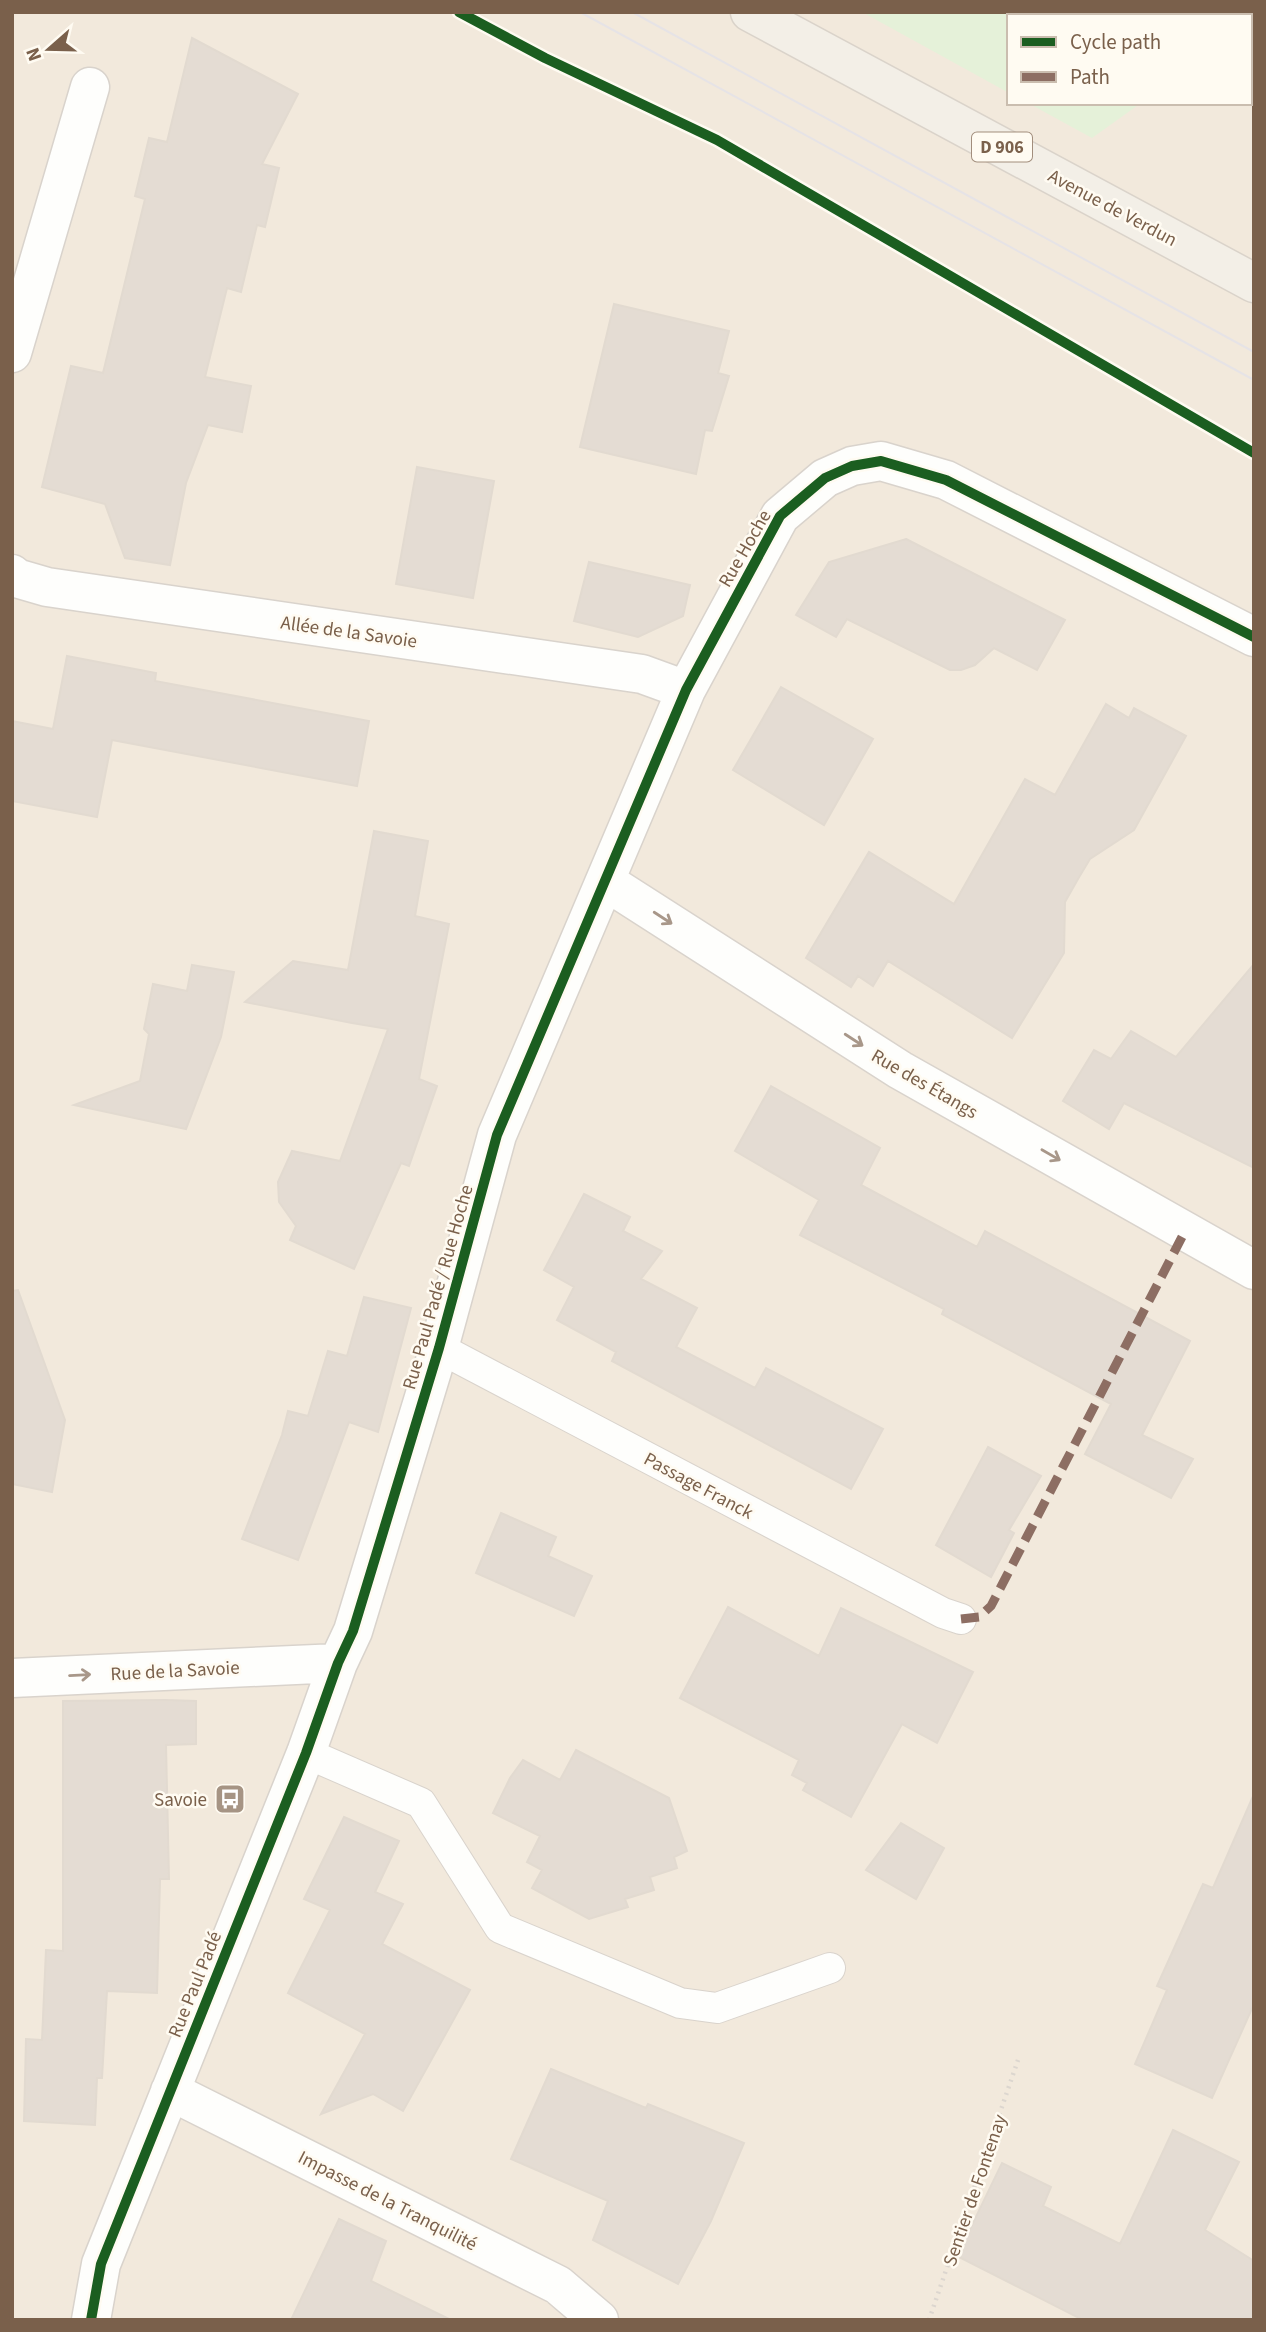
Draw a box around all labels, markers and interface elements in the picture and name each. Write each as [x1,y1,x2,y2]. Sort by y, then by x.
north arrow [14,14,84,84]
legend [1007,14,1252,105]
text: Cycle path [1070,27,1161,57]
text: N [20,44,49,65]
text: Path [1070,62,1110,92]
road number: D 906 [972,132,1032,162]
street label: Avenue de Verdun [1043,163,1182,254]
street label: Rue Hoche [712,505,778,593]
street label: Allée de la Savoie [279,610,419,655]
one-way arrow [652,911,672,925]
one-way arrow [844,1033,863,1048]
street label: Rue des Étangs [866,1043,983,1126]
one-way arrow [1040,1148,1060,1162]
street label: Rue Paul Padé / Rue Hoche [396,1182,481,1393]
street label: Passage Franck [639,1446,758,1527]
street label: Rue de la Savoie [110,1655,240,1688]
one-way arrow [69,1668,92,1681]
bus stop icon: Savoie [213,1782,247,1816]
place label: Savoie [154,1787,207,1814]
street label: Rue Paul Padé [162,1927,229,2042]
street label: Sentier de Fontenay [937,2111,1014,2270]
street label: Impasse de la Tranquilité [293,2144,482,2258]

